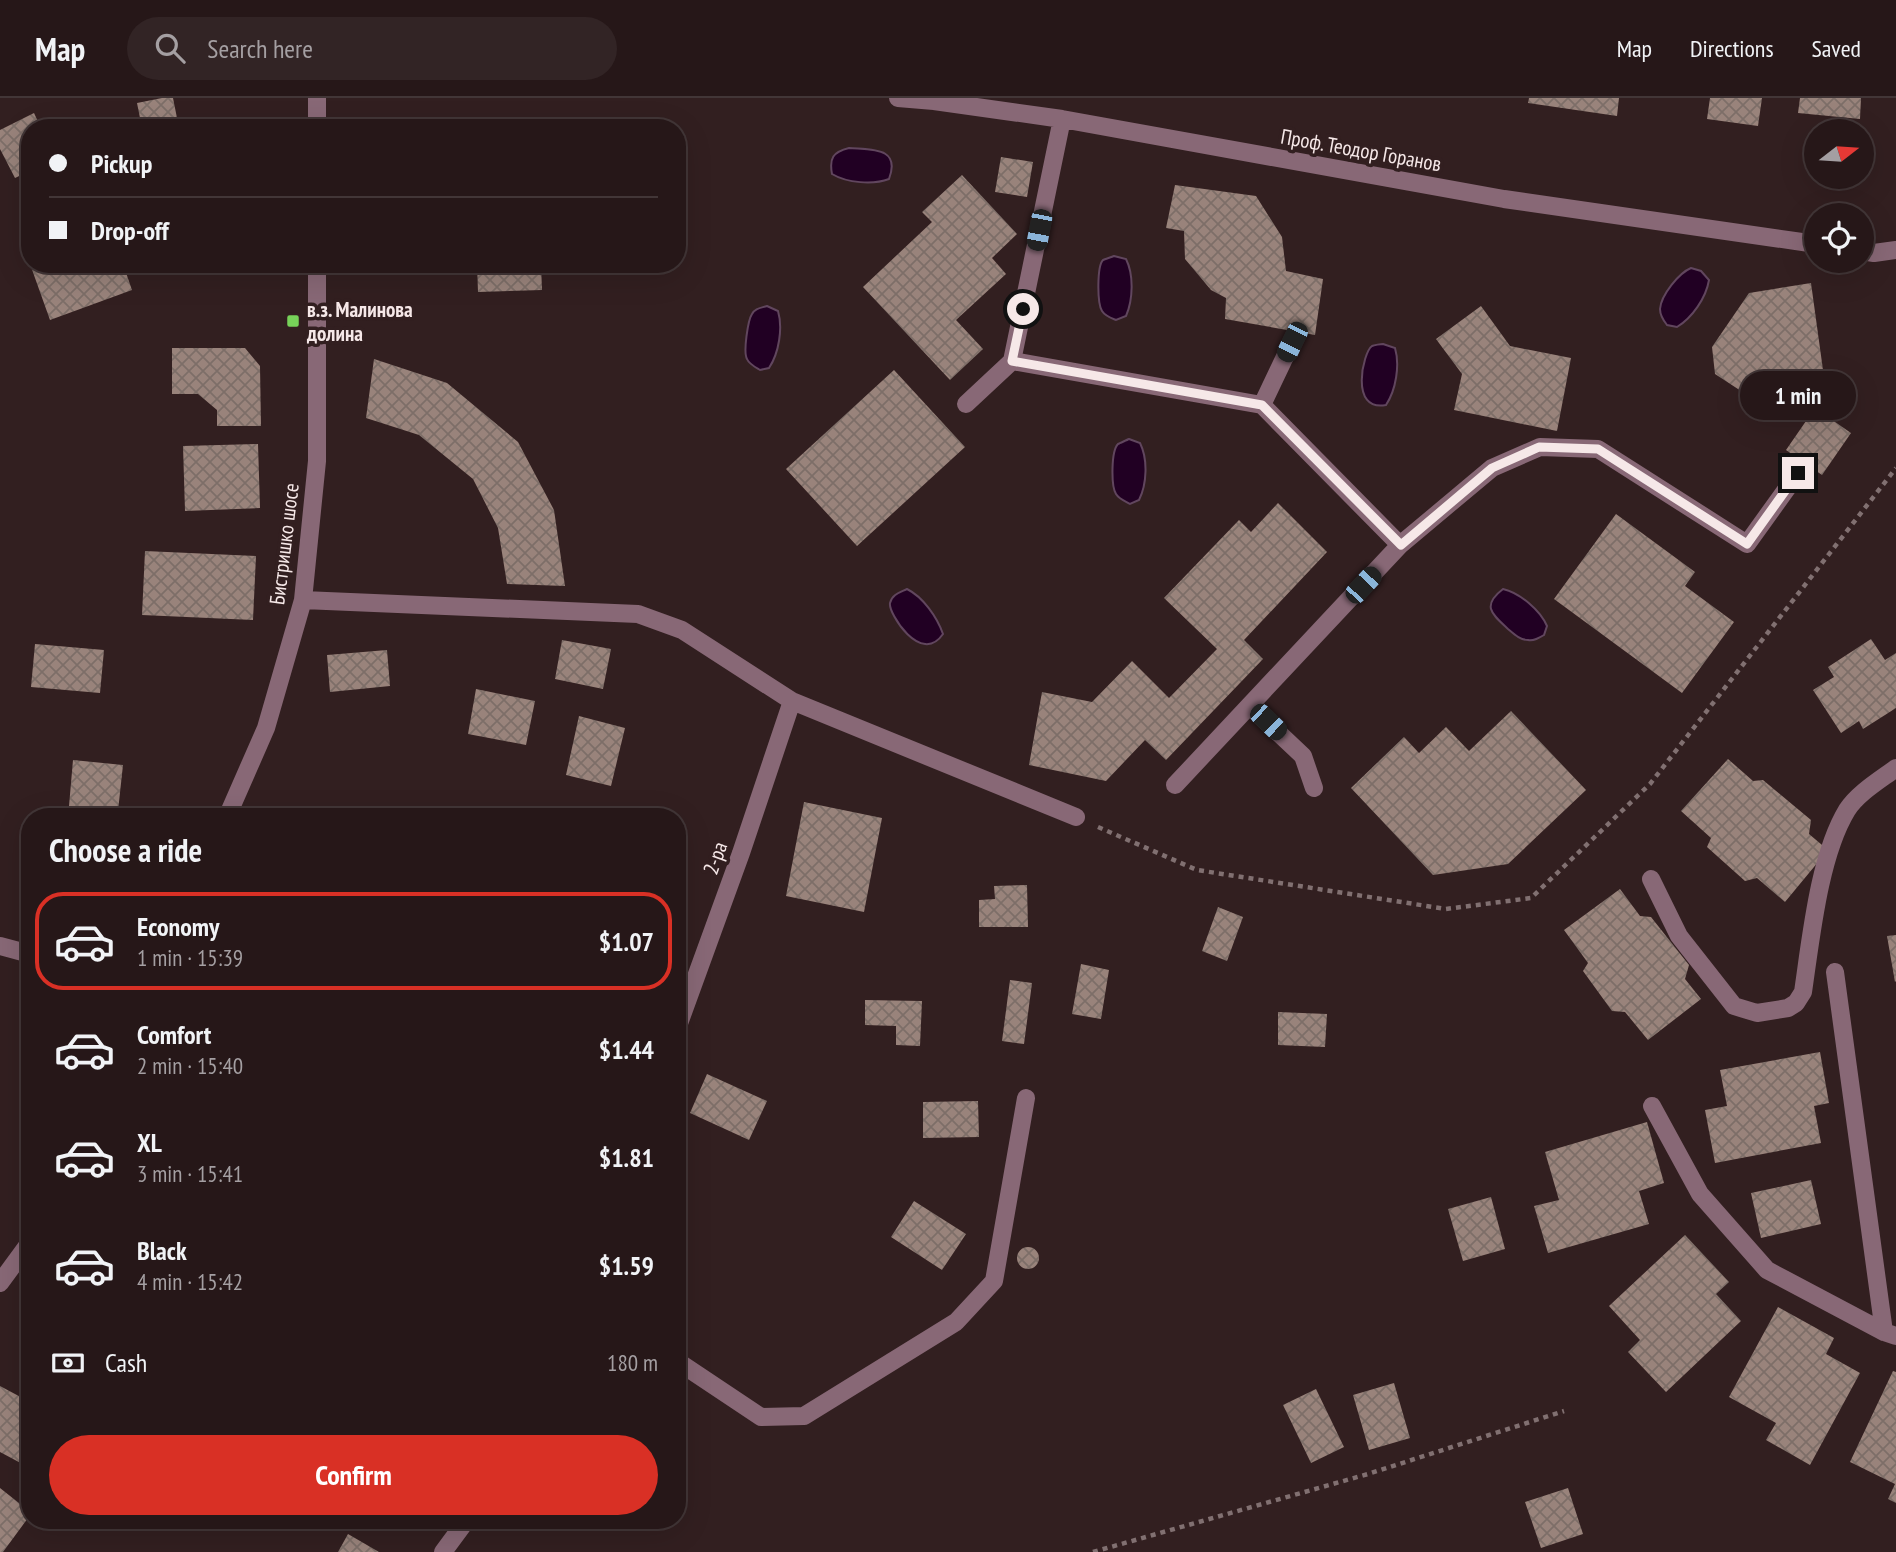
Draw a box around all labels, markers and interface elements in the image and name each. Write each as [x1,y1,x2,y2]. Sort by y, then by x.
search box [127,17,617,80]
text: Map [35,27,85,70]
icon: search [151,29,189,67]
text: Search here [207,32,313,65]
text: Map [1617,33,1652,64]
text: Directions [1690,33,1774,64]
text: Saved [1812,33,1861,64]
north arrow [1804,119,1874,189]
map controls [1804,119,1874,273]
street label: Проф. Теодор Горанов [1279,123,1443,177]
text: Pickup [91,147,152,180]
button: locate [1804,203,1874,273]
car [1025,207,1054,253]
text: Drop-off [91,214,169,247]
route start [1007,293,1039,325]
place label: в.з. Малинова долина [306,296,413,347]
marker: в.з. Малинова долина [285,313,301,329]
car [1274,319,1311,365]
callout: 1 min [1740,372,1856,420]
text: 1 min [1775,381,1821,410]
route end [1782,457,1814,489]
street label: Бистришко шосе [263,482,305,606]
car [1341,562,1386,608]
car [1246,700,1291,744]
text: Choose a ride [49,829,202,871]
street label: 2-ра [697,838,733,878]
icon: car [53,910,116,973]
text: Economy [137,910,219,943]
text: $1.07 [599,925,654,958]
text: 1 min · 15:39 [137,943,243,972]
icon: car [53,1018,116,1081]
text: Comfort [137,1018,211,1051]
text: $1.44 [599,1033,654,1066]
text: 2 min · 15:40 [137,1051,243,1080]
icon: car [53,1126,116,1189]
text: XL [137,1126,162,1159]
text: $1.81 [599,1141,654,1174]
text: 3 min · 15:41 [137,1159,243,1188]
icon: car [53,1234,116,1297]
text: Black [137,1234,187,1267]
text: $1.59 [599,1249,654,1282]
text: 4 min · 15:42 [137,1267,243,1296]
icon: cash [49,1344,87,1382]
text: Cash [105,1346,147,1379]
text: 180 m [607,1348,658,1377]
button: Confirm [49,1435,658,1515]

